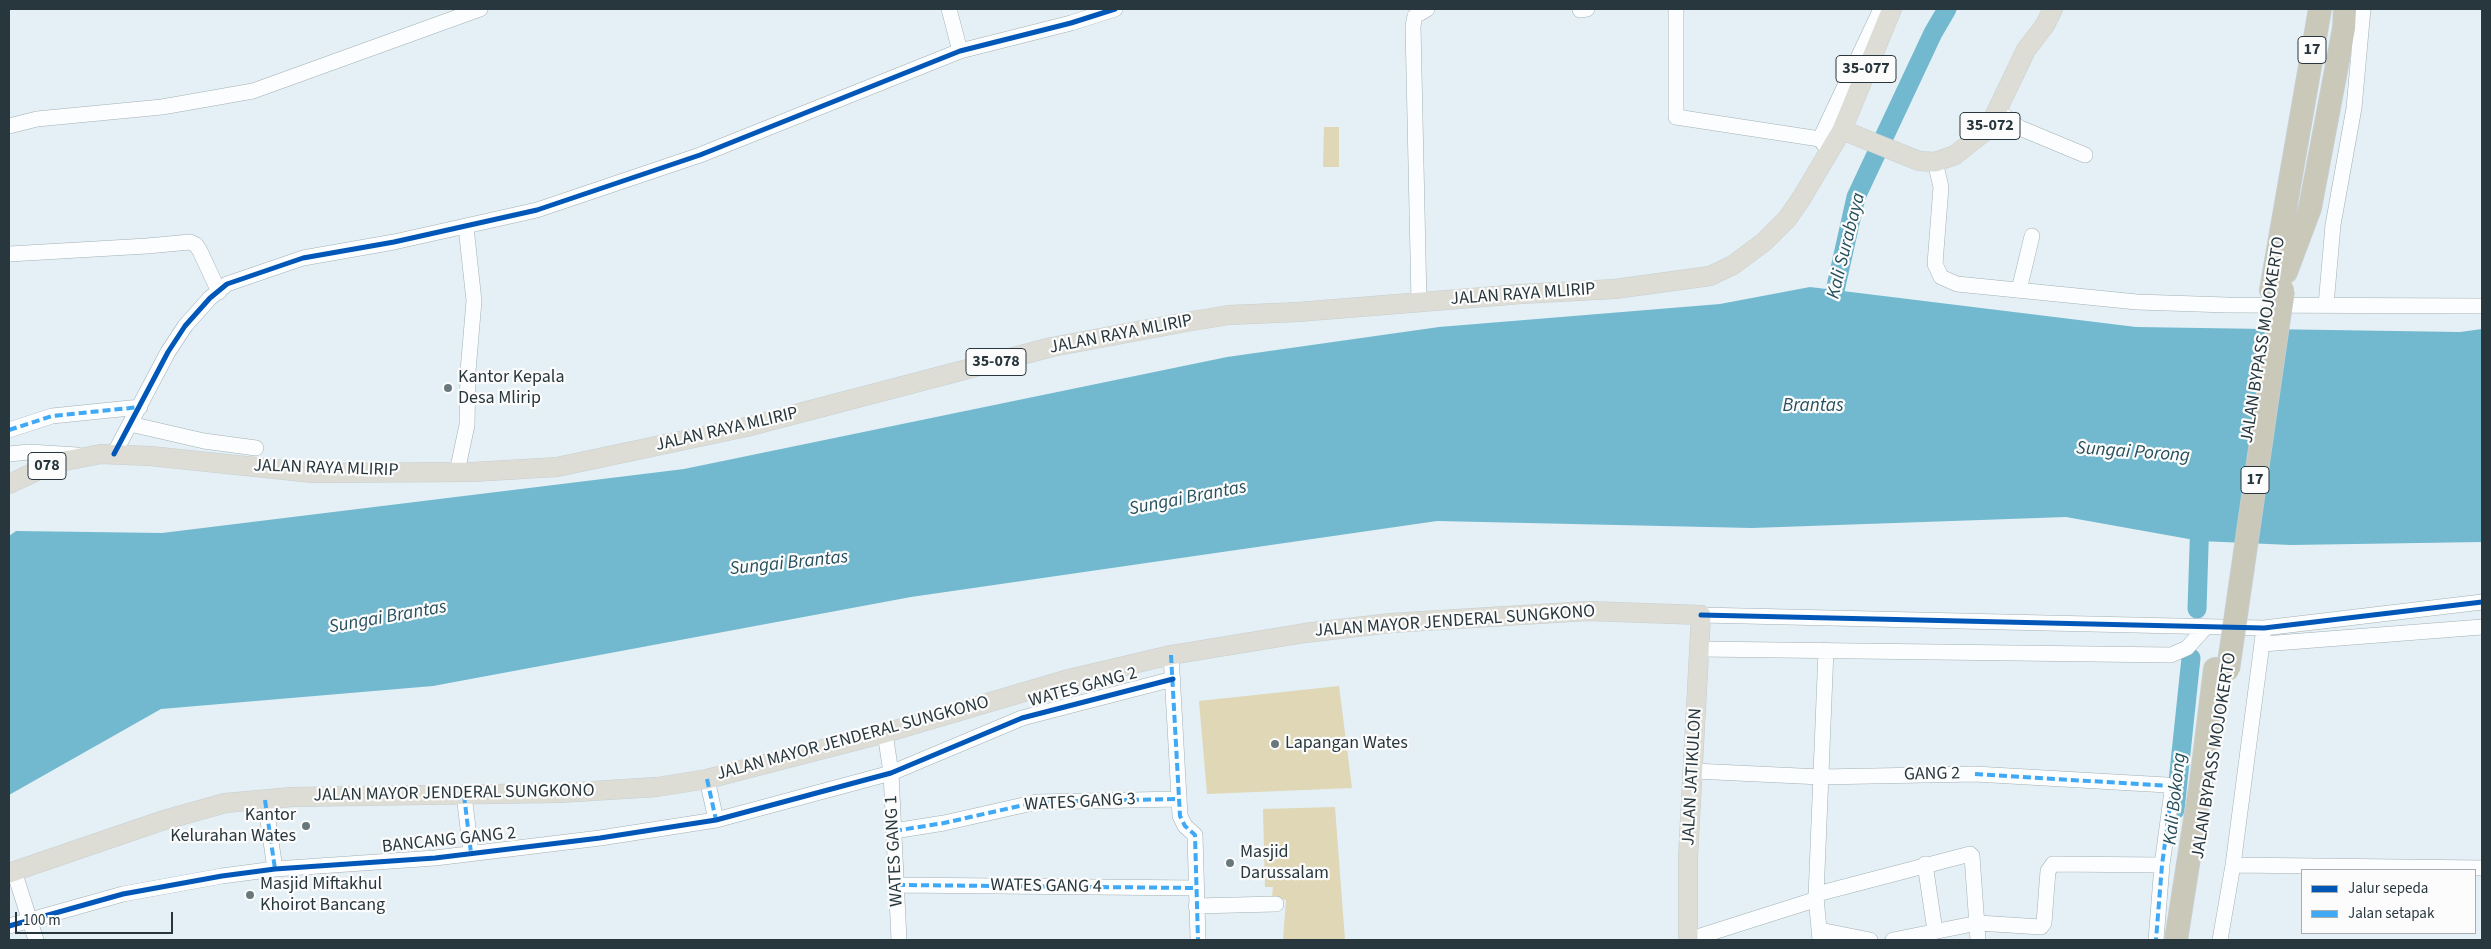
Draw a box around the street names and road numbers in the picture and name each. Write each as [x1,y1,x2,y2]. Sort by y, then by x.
road number: 17 [2298,36,2326,64]
road number: 35-077 [1836,56,1896,82]
road number: 35-072 [1960,112,2020,140]
street label: JALAN BYPASS MOJOKERTO [2237,235,2291,445]
street label: JALAN RAYA MLIRIP [1450,279,1596,311]
street label: JALAN RAYA MLIRIP [1048,311,1194,359]
road number: 35-078 [966,348,1026,376]
street label: JALAN RAYA MLIRIP [654,403,800,457]
road number: 078 [28,452,66,480]
street label: JALAN RAYA MLIRIP [253,456,399,482]
road number: 17 [2241,466,2269,494]
street label: JALAN MAYOR JENDERAL SUNGKONO [1314,601,1596,643]
street label: JALAN BYPASS MOJOKERTO [2188,651,2242,861]
street label: WATES GANG 2 [1026,663,1140,713]
street label: JALAN MAYOR JENDERAL SUNGKONO [714,692,992,786]
street label: JALAN JATIKULON [1679,708,1707,846]
street label: GANG 2 [1904,764,1960,786]
street label: JALAN MAYOR JENDERAL SUNGKONO [313,781,595,807]
street label: WATES GANG 3 [1024,789,1136,817]
street label: WATES GANG 1 [881,795,909,907]
street label: BANCANG GANG 2 [381,823,517,859]
street label: WATES GANG 4 [990,875,1102,899]

